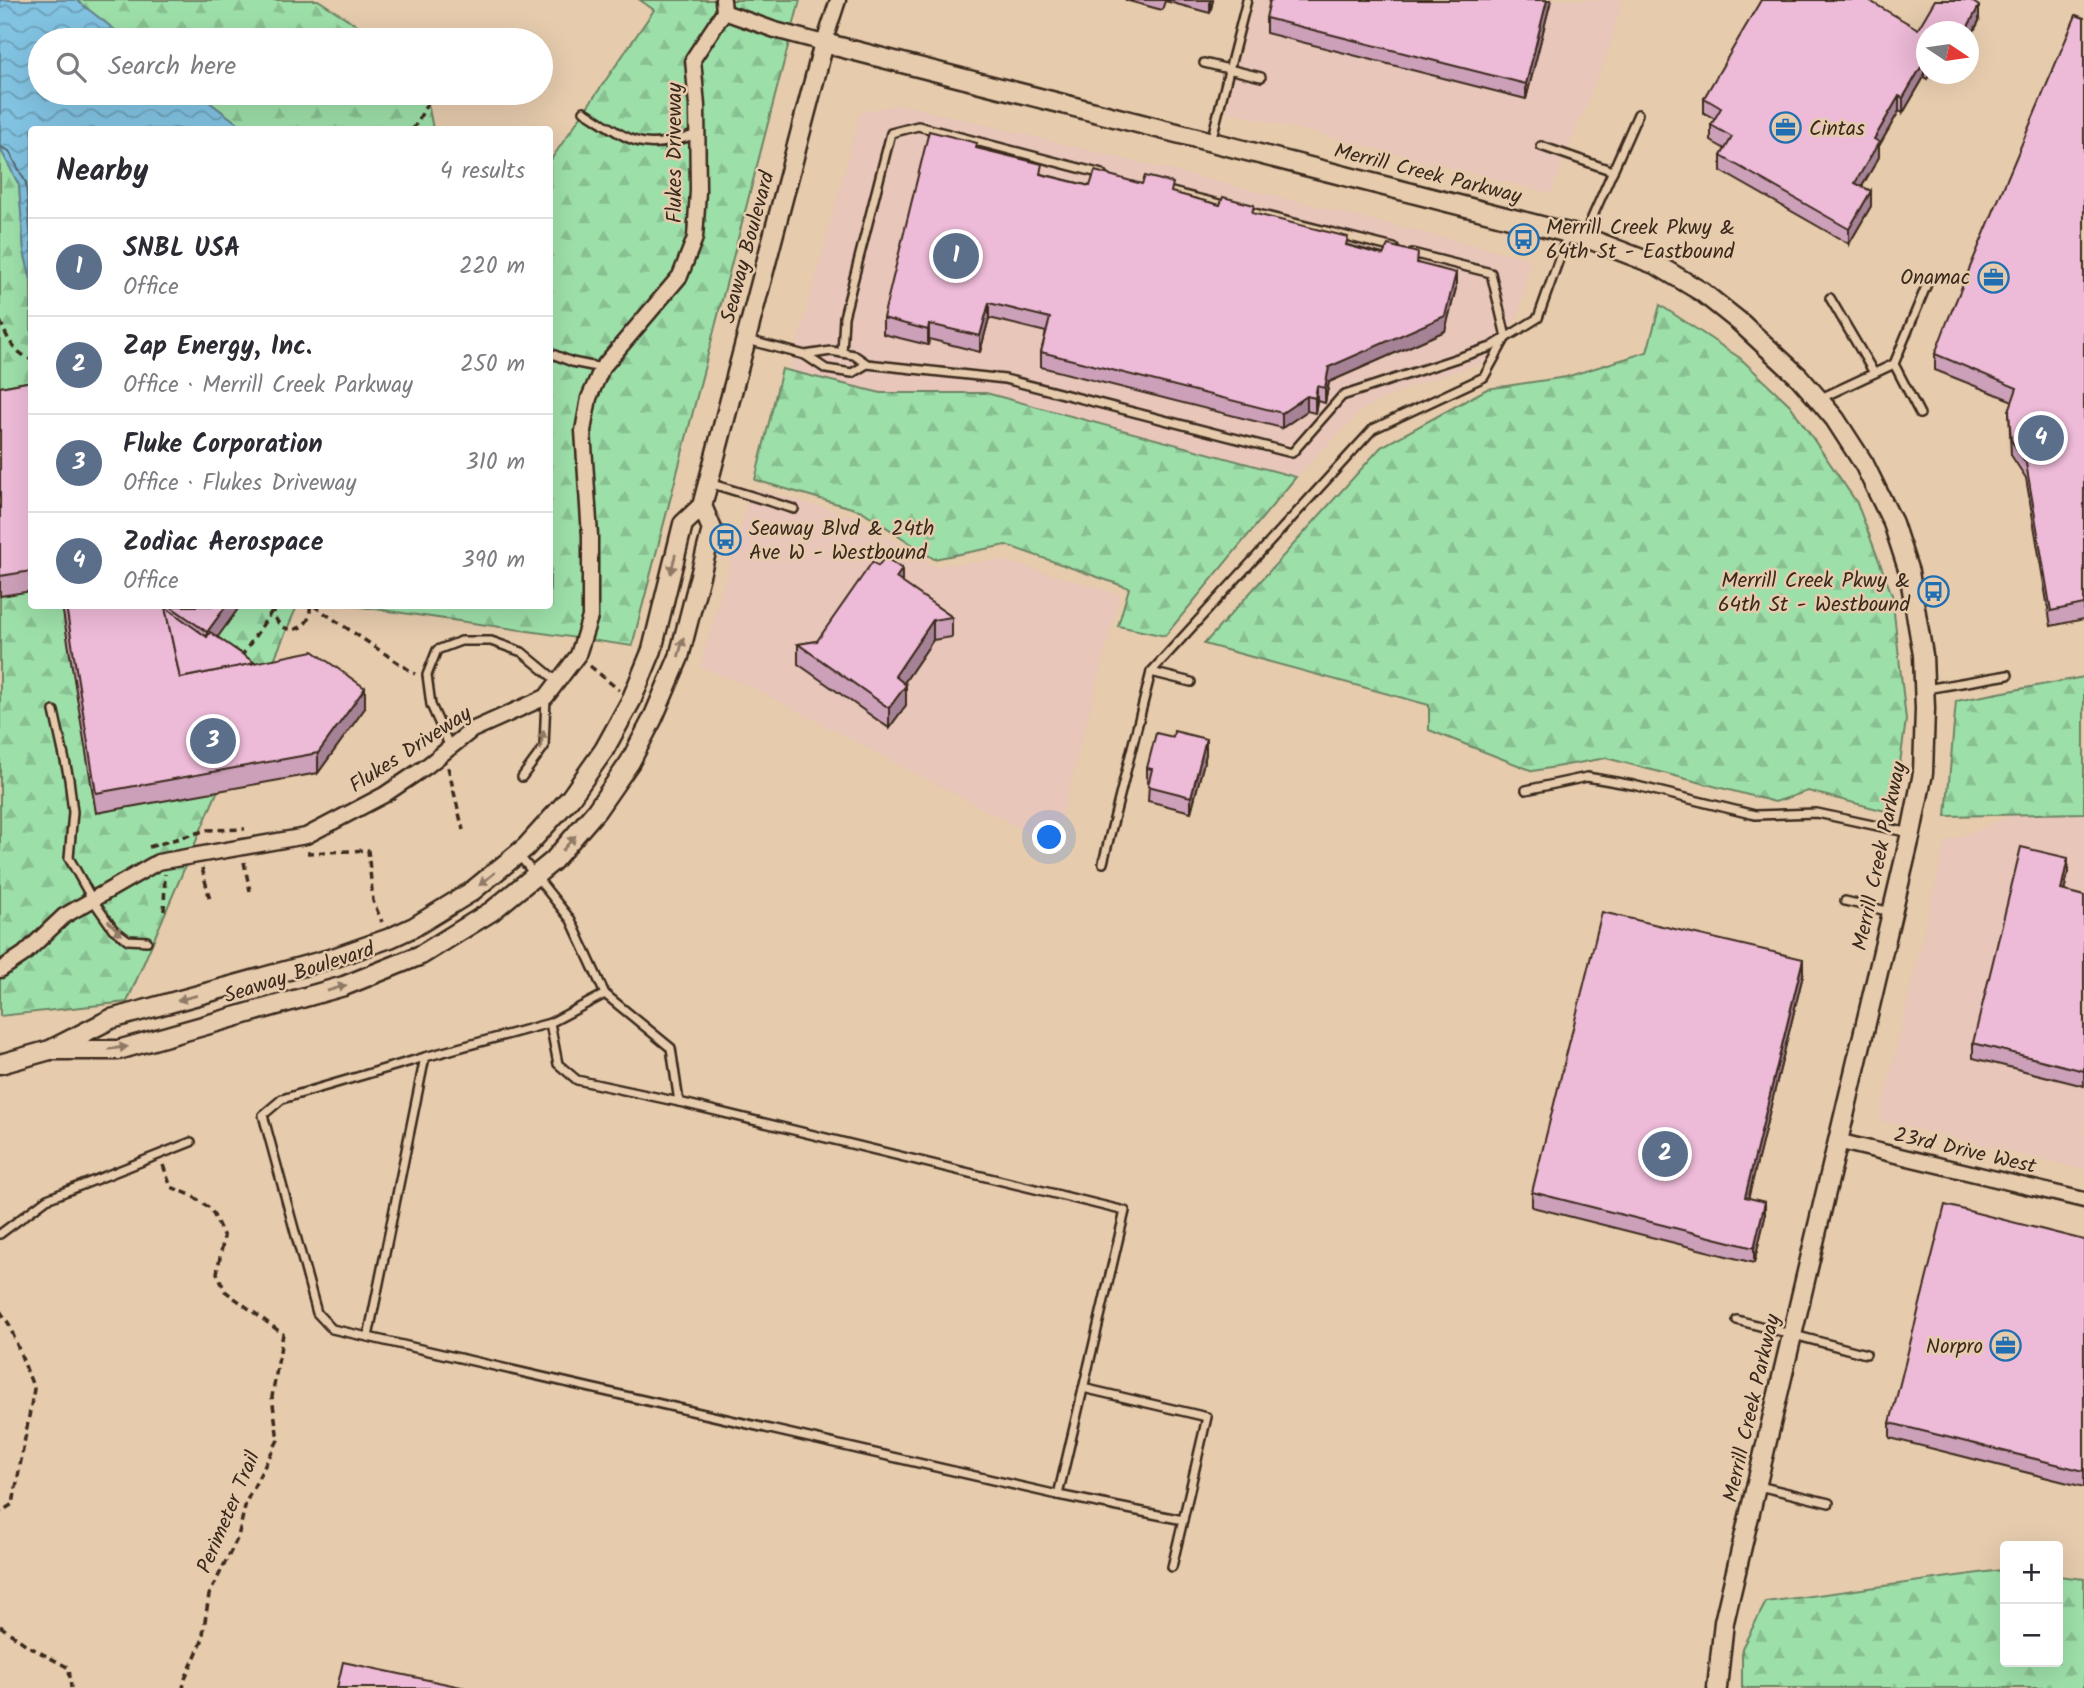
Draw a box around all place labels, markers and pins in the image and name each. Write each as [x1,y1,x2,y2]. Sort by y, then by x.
office icon: Cintas [1769,111,1803,145]
place label: Cintas [1809,113,1865,146]
place label: Merrill Creek Pkwy & 64th St - Eastbound [1546,212,1735,269]
bus stop icon: Merrill Creek Pkwy & 64th St - Eastbound [1506,222,1540,256]
pin: 1 [933,230,979,282]
office icon: Onamac [1976,260,2010,294]
place label: Onamac [1900,262,1970,295]
pin: 4 [2018,412,2064,464]
place label: Seaway Blvd & 24th Ave W - Westbound [749,513,934,570]
bus stop icon: Seaway Blvd & 24th Ave W - Westbound [709,523,743,557]
place label: Merrill Creek Pkwy & 64th St - Westbound [1718,565,1911,622]
bus stop icon: Merrill Creek Pkwy & 64th St - Westbound [1916,575,1950,609]
pin: 3 [190,715,236,767]
pin: 2 [1642,1128,1688,1180]
office icon: Norpro [1989,1329,2023,1363]
place label: Norpro [1926,1331,1983,1364]

